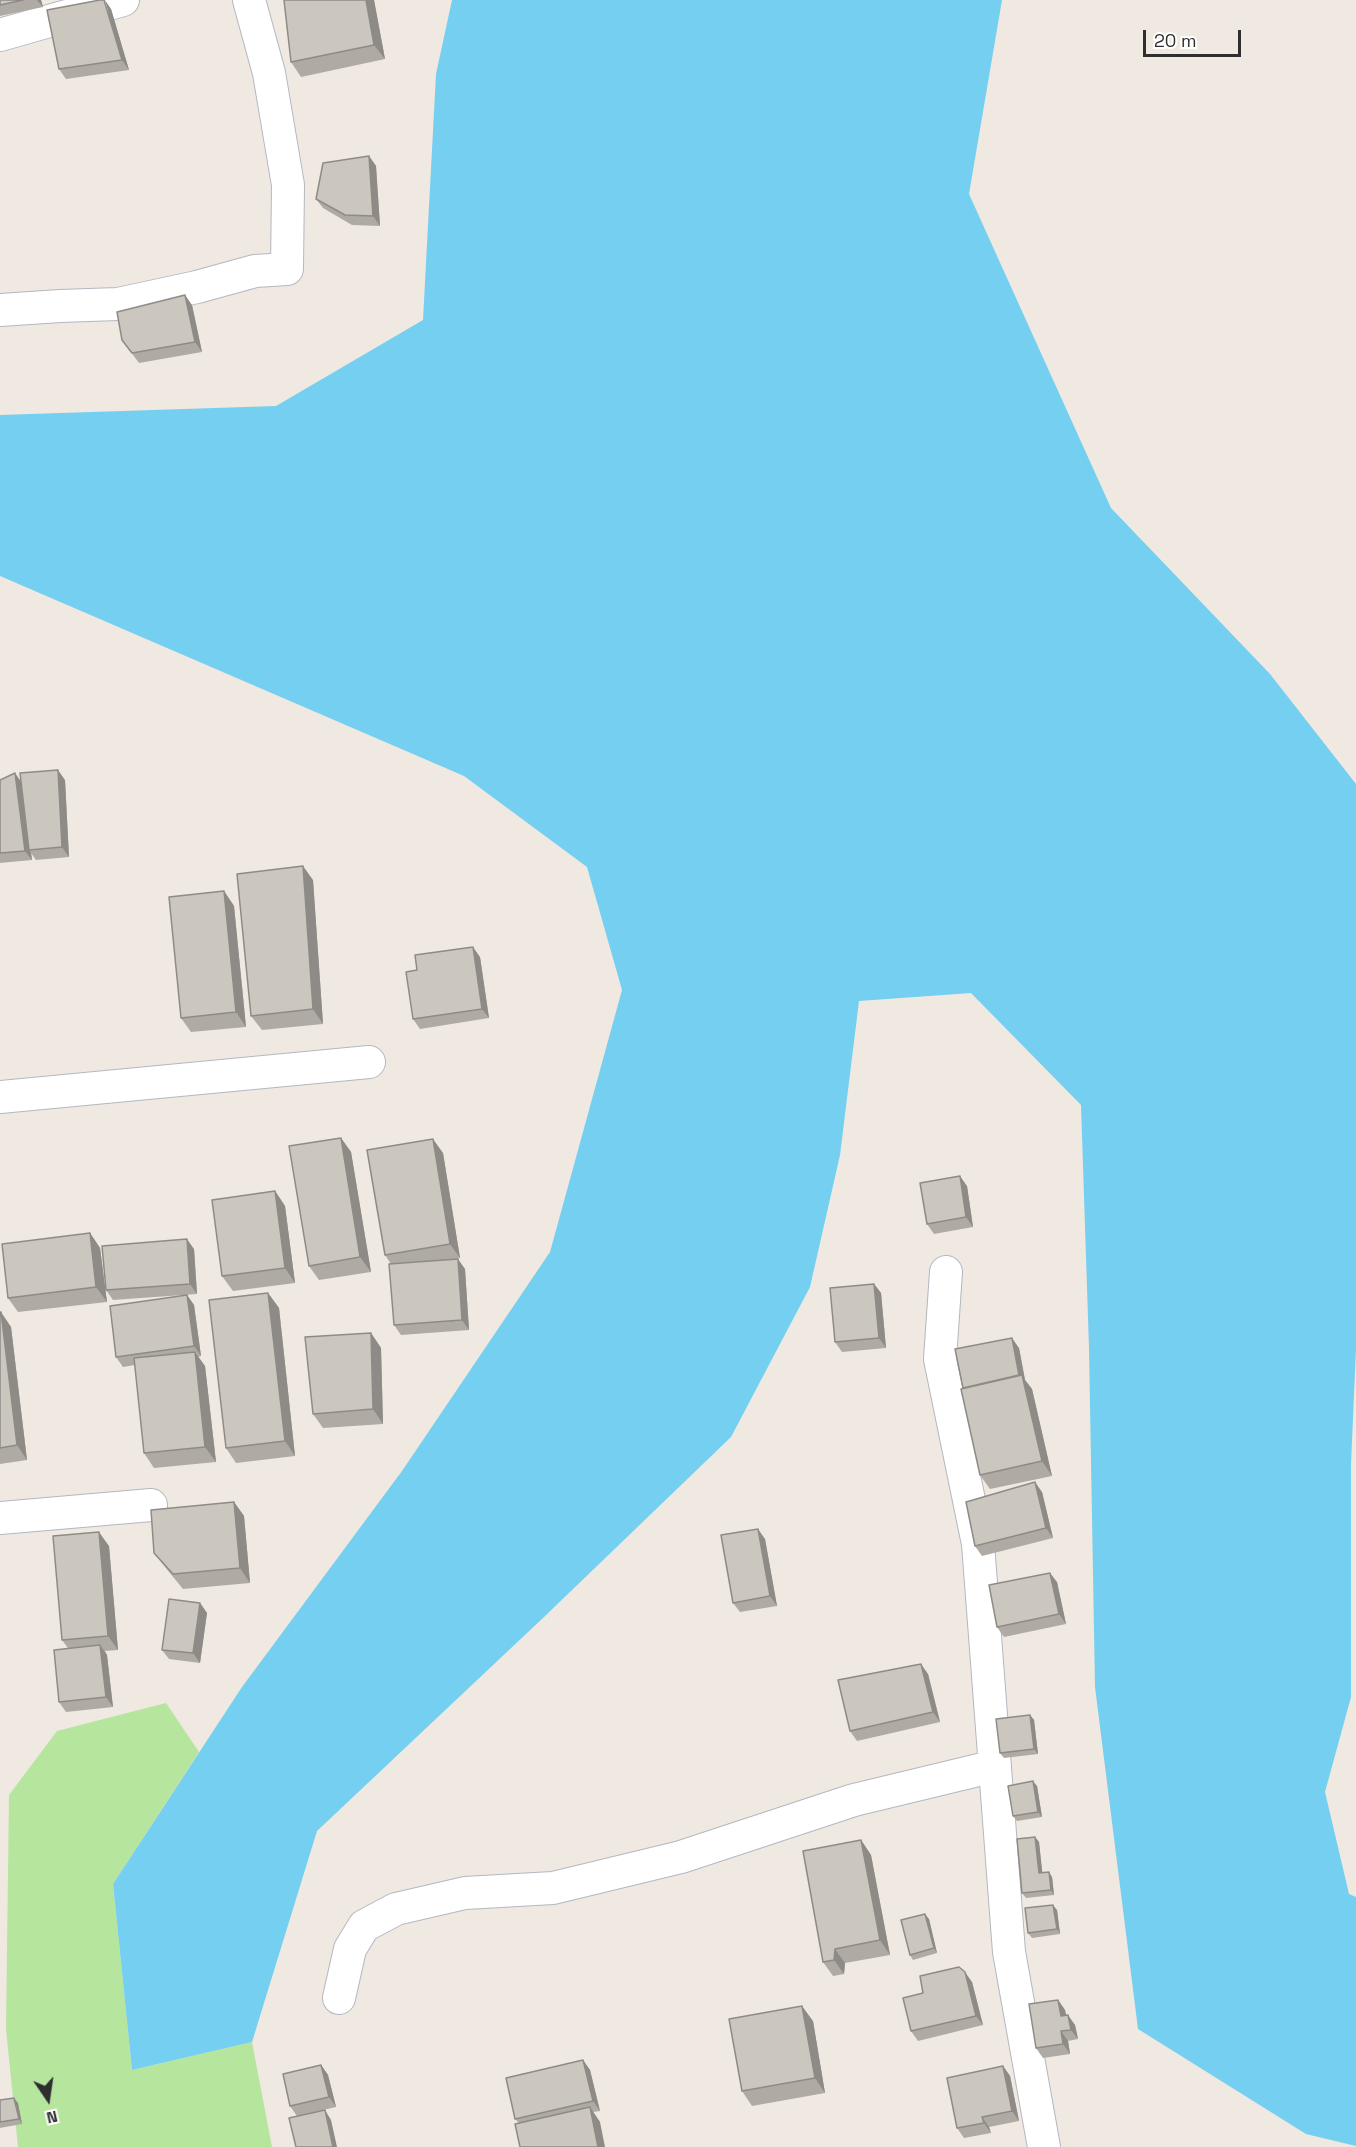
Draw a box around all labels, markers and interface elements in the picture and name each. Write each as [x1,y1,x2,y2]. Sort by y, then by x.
scale bar [1146,18,1244,56]
text: 20 m [1154,29,1197,52]
north arrow [18,2069,78,2129]
text: N [45,2106,60,2128]

